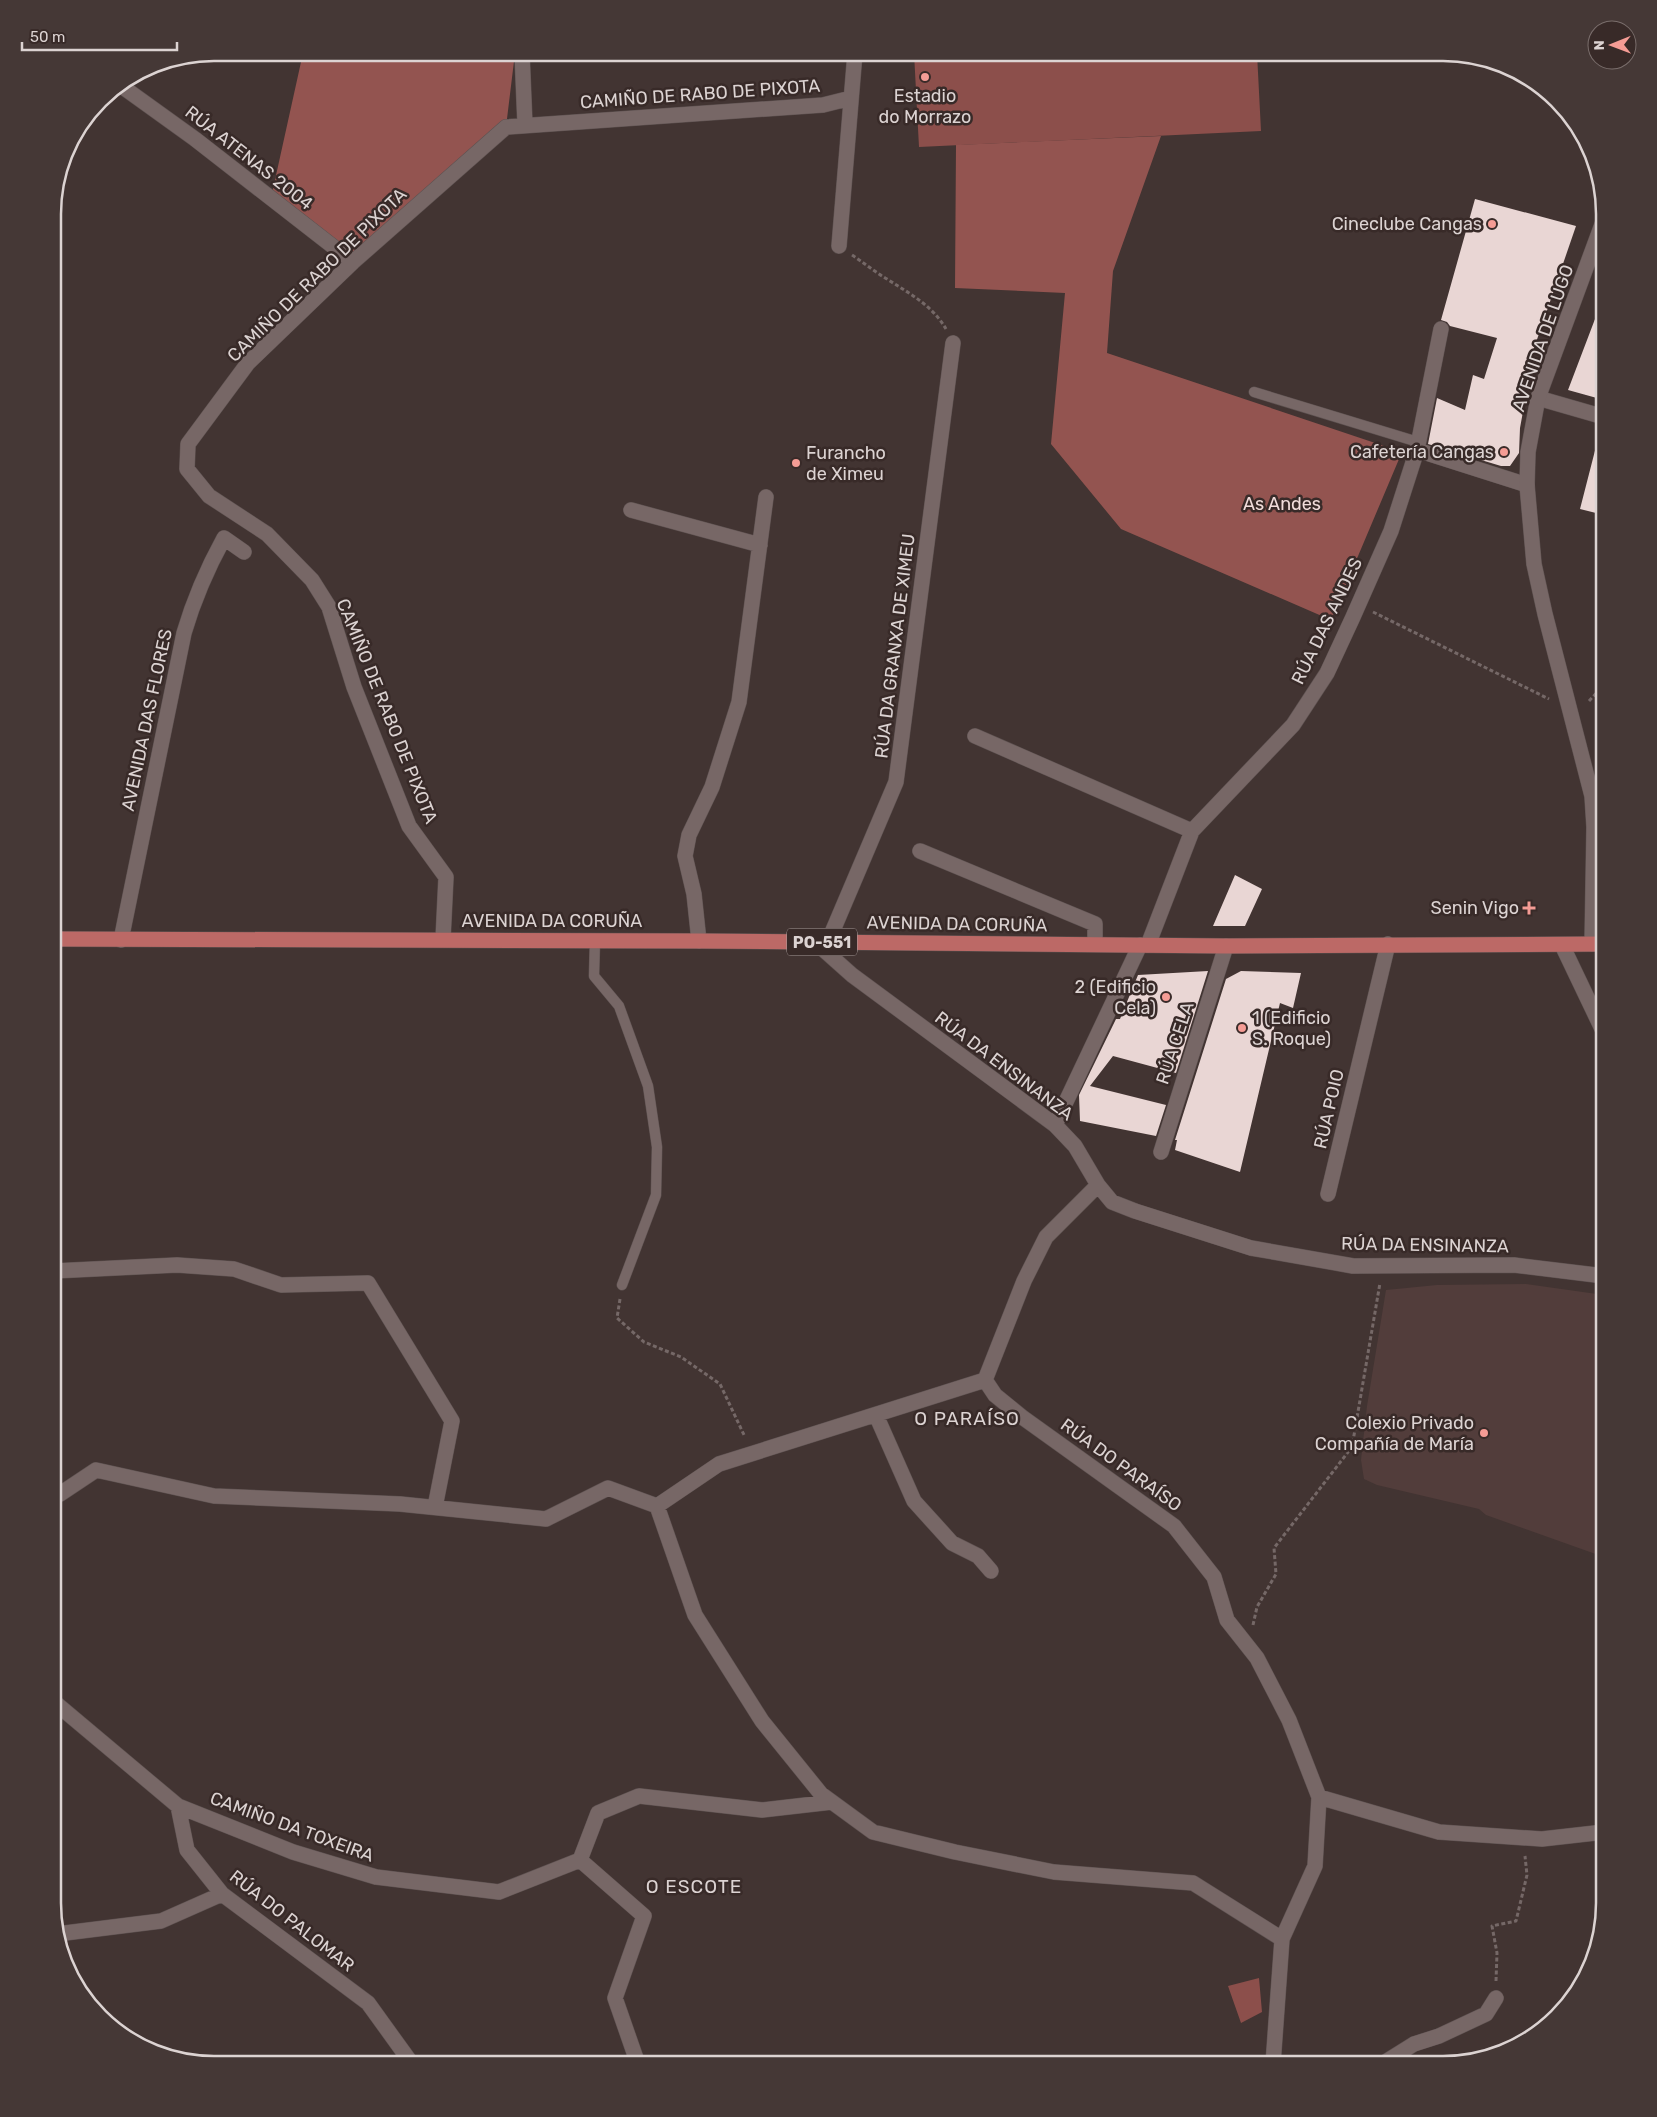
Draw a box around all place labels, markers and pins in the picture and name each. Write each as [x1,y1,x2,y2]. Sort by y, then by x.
marker: Estadio do Morrazo [919,71,931,83]
place label: Estadio do Morrazo [879,85,971,128]
place label: Cineclube Cangas [1332,213,1482,235]
marker: Cineclube Cangas [1486,218,1498,230]
place label: Cafetería Cangas [1350,441,1494,463]
place label: Furancho de Ximeu [806,442,886,485]
marker: Cafetería Cangas [1498,446,1510,458]
marker: Furancho de Ximeu [790,457,802,469]
place label: Senin Vigo [1430,897,1519,919]
marker: Senin Vigo [1523,902,1535,914]
place label: 2 (Edificio Cela) [1075,976,1156,1019]
marker: 2 (Edificio Cela) [1160,991,1172,1003]
place label: 1 (Edificio S. Roque) [1252,1007,1331,1050]
marker: 1 (Edificio S. Roque) [1236,1022,1248,1034]
place label: Colexio Privado Compañía de María [1315,1412,1474,1455]
marker: Colexio Privado Compañía de María [1478,1427,1490,1439]

